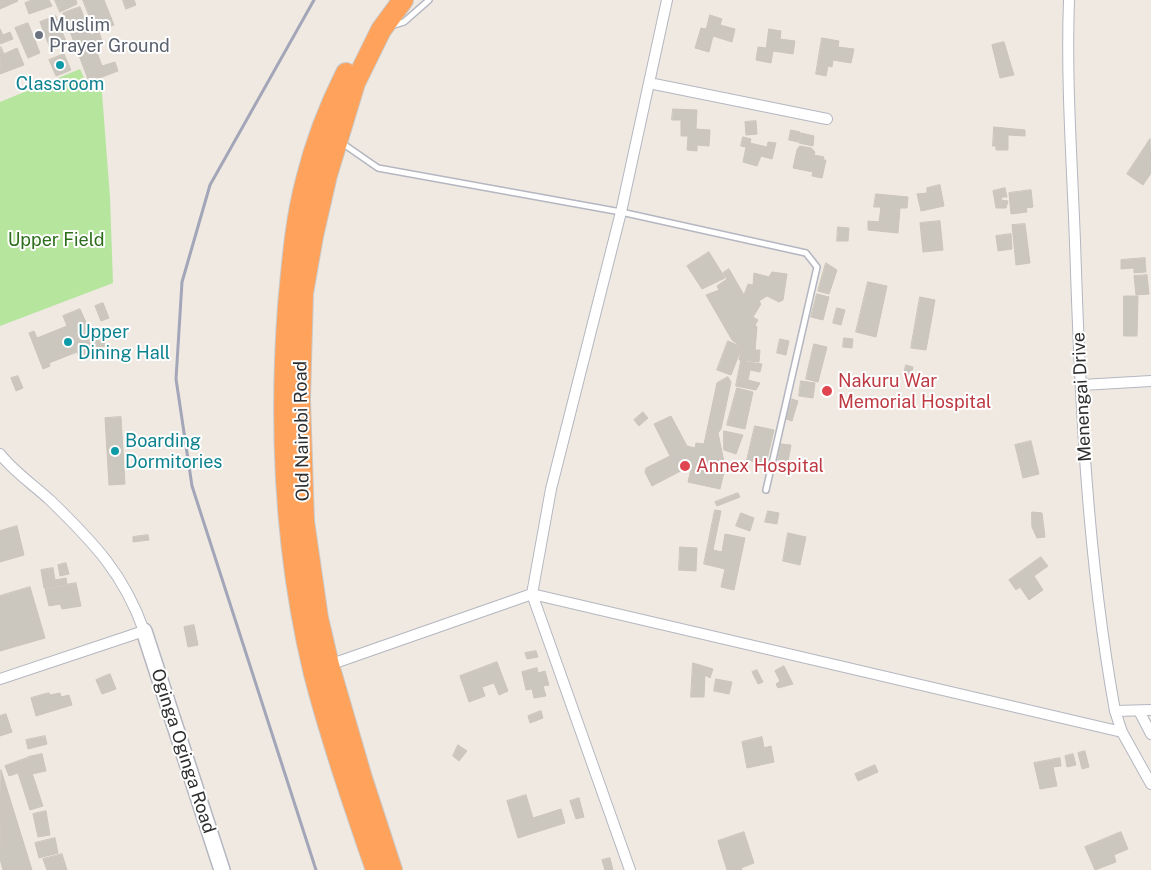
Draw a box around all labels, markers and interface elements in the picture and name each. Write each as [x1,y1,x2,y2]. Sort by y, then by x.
place label: Muslim Prayer Ground [49,14,170,56]
marker: Muslim Prayer Ground [33,29,45,41]
marker: Classroom [54,59,66,71]
place label: Classroom [16,73,104,95]
park label: Upper Field [8,229,104,251]
place label: Upper Dining Hall [78,321,170,364]
street label: Menengai Drive [1068,332,1096,462]
marker: Upper Dining Hall [62,336,74,348]
street label: Old Nairobi Road [290,361,314,501]
place label: Nakuru War Memorial Hospital [838,370,991,412]
marker: Nakuru War Memorial Hospital [820,384,834,398]
place label: Boarding Dormitories [125,430,222,472]
marker: Boarding Dormitories [109,445,121,457]
place label: Annex Hospital [696,455,824,477]
marker: Annex Hospital [678,459,692,473]
street label: Oginga Oginga Road [146,666,220,836]

